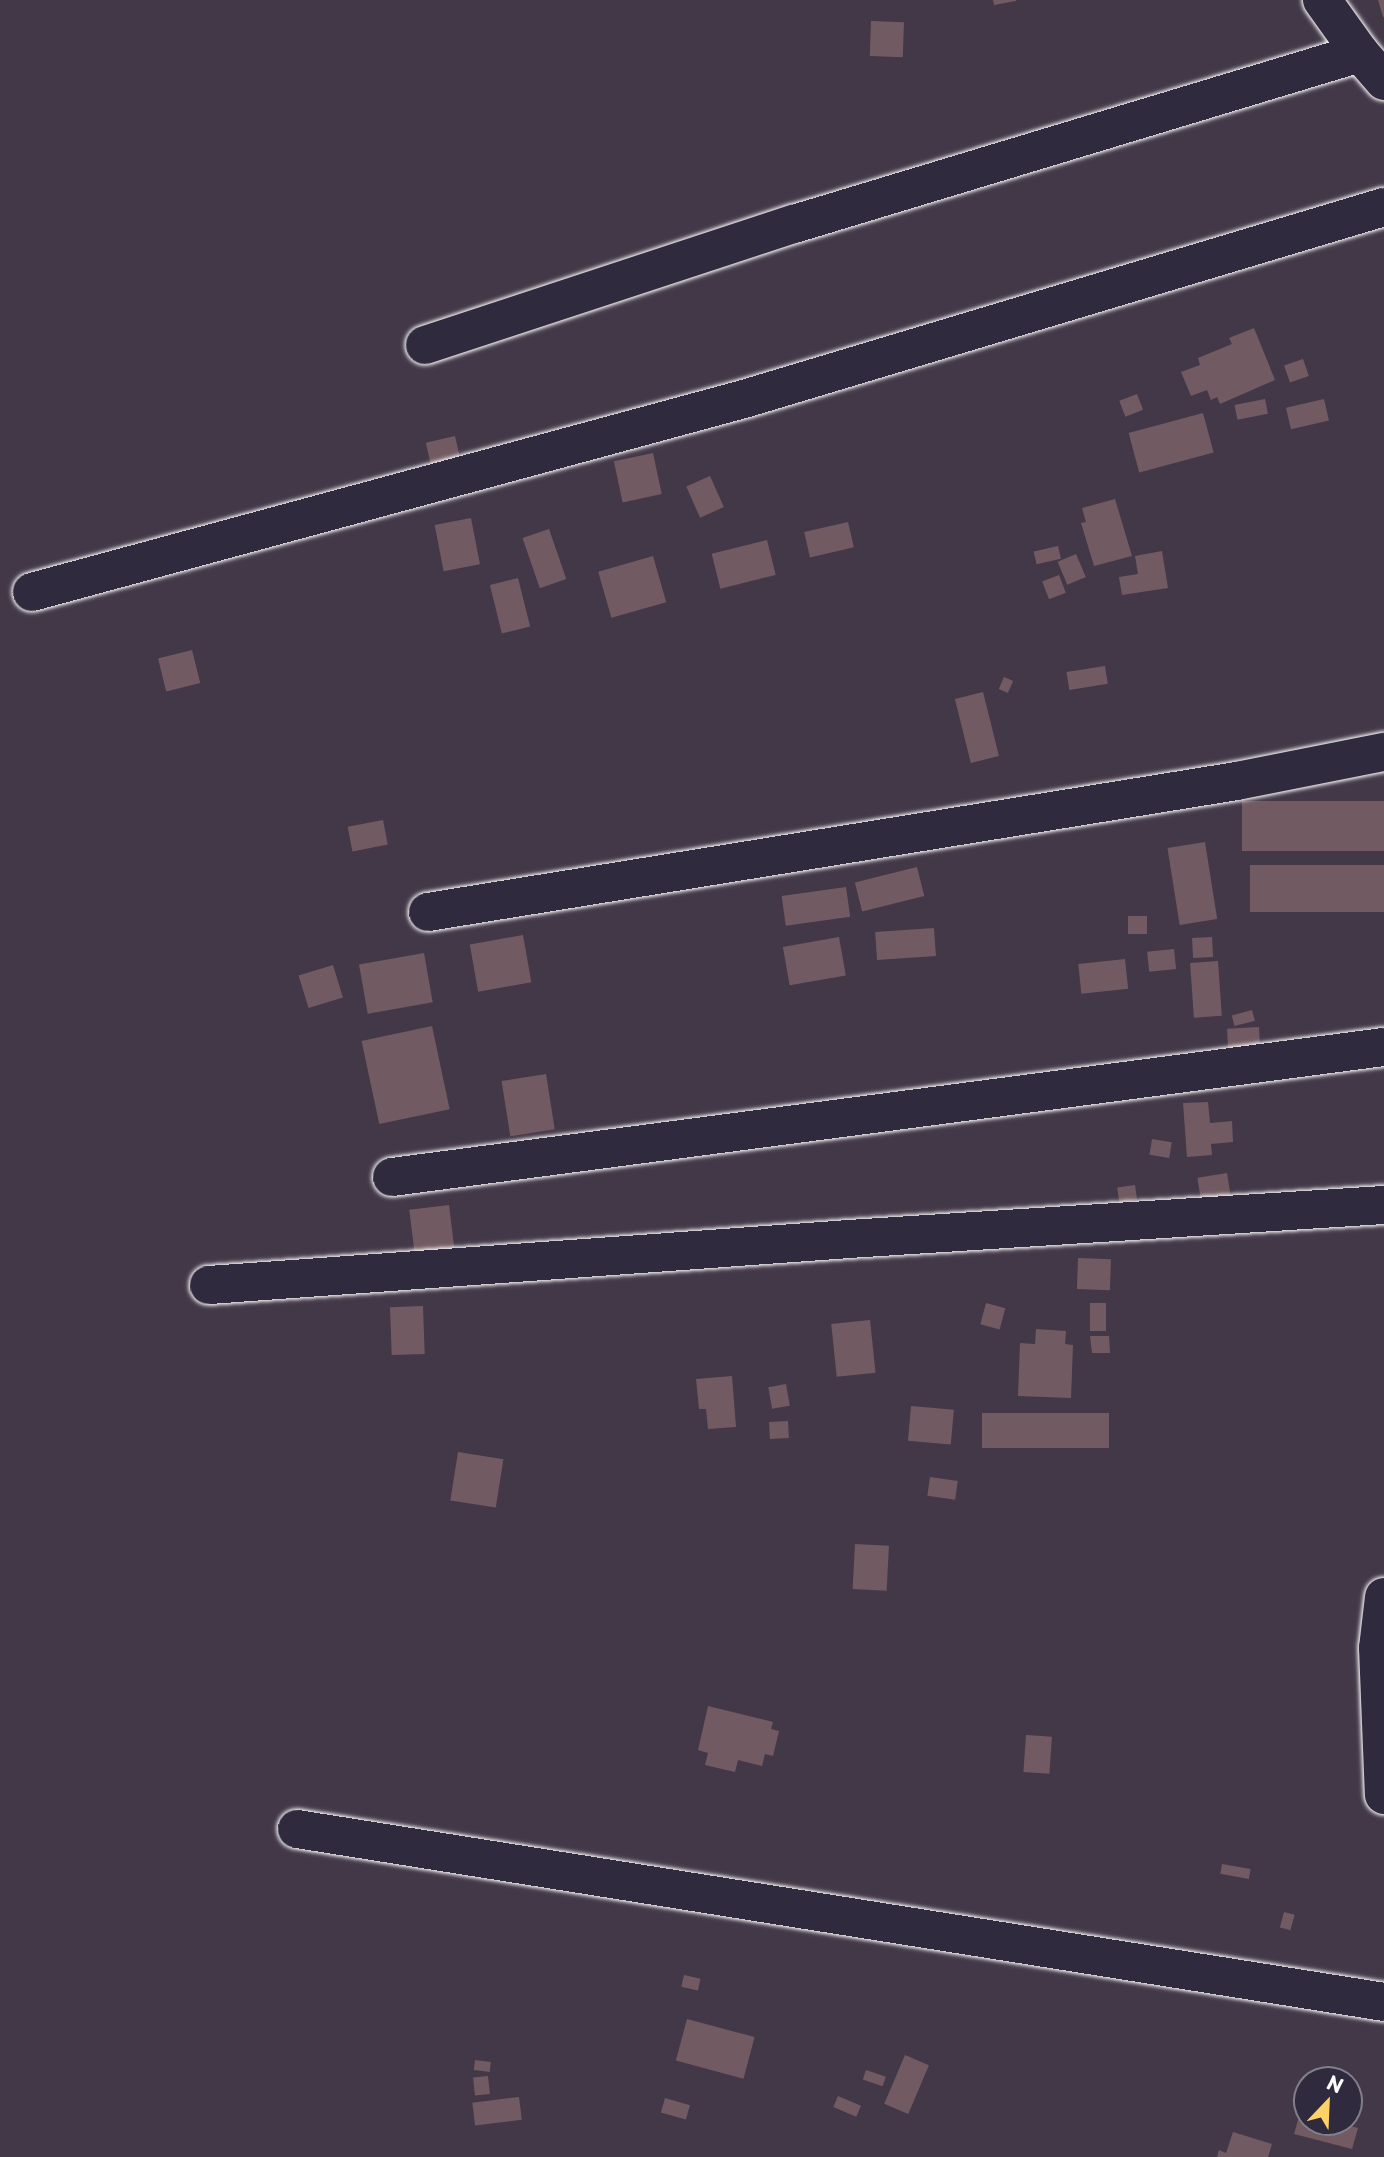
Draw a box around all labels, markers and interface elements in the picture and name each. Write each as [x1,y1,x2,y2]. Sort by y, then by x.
north arrow [1293,2066,1363,2136]
text: N [1323,2068,1348,2099]

